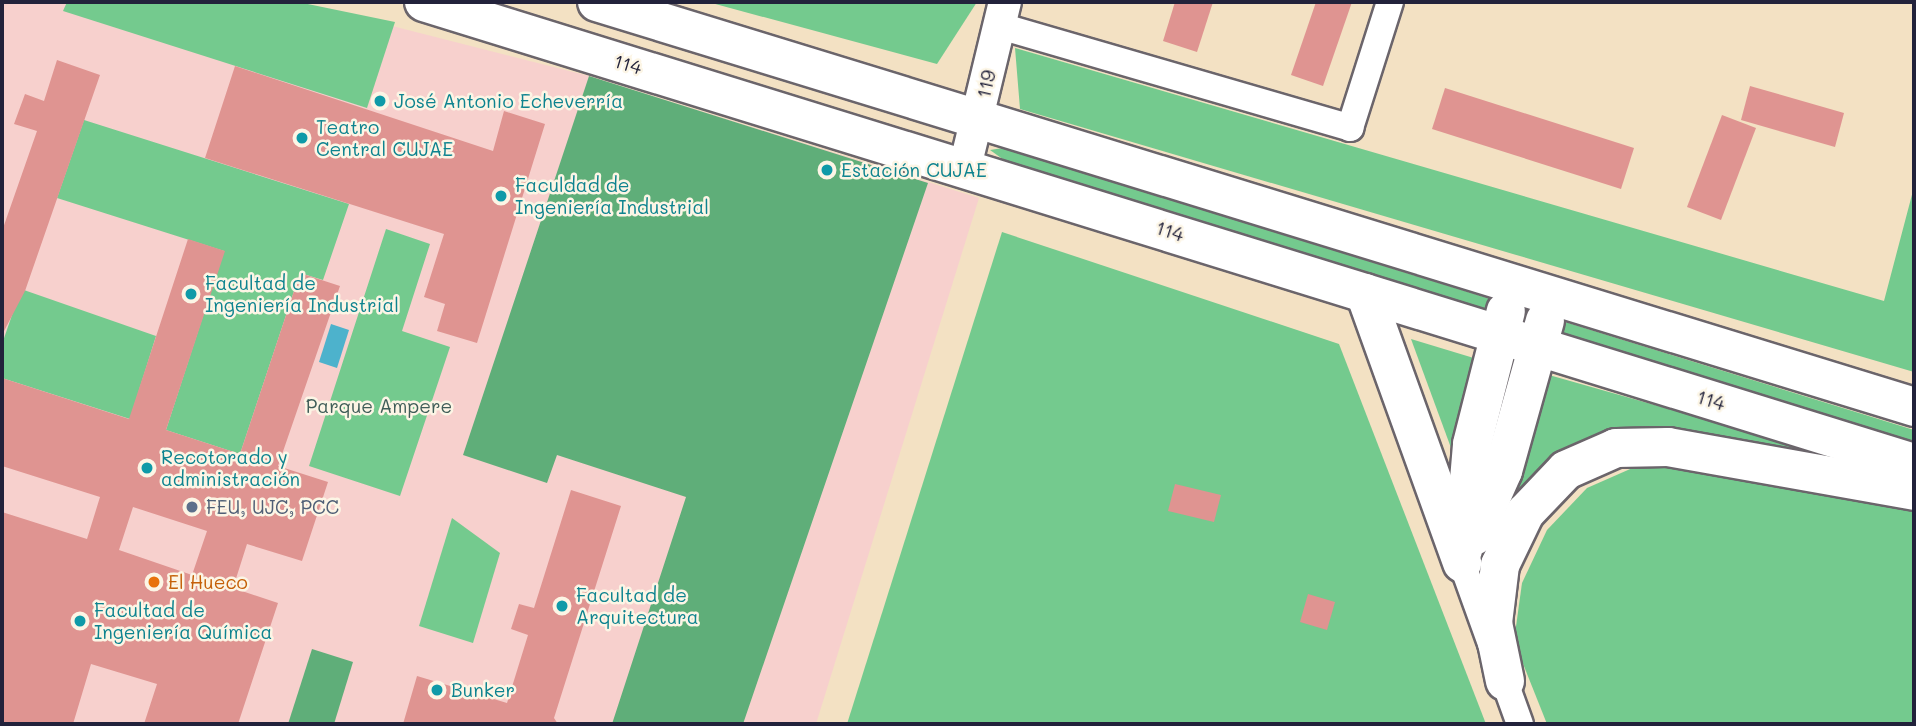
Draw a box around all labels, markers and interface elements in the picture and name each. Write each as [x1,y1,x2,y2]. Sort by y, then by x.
street label: 114 [611,49,645,79]
street label: 119 [972,68,1000,100]
place label: José Antonio Echeverría [394,90,623,112]
marker: José Antonio Echeverría [372,93,388,109]
place label: Teatro Central CUJAE [316,116,453,160]
marker: Teatro Central CUJAE [294,130,310,146]
place label: Estación CUJAE [841,159,987,181]
marker: Estación CUJAE [819,162,835,178]
place label: Faculdad de Ingeniería Industrial [515,174,709,218]
marker: Faculdad de Ingeniería Industrial [493,188,509,204]
street label: 114 [1153,216,1187,246]
place label: Facultad de Ingeniería Industrial [205,272,399,316]
marker: Facultad de Ingeniería Industrial [183,286,199,302]
street label: 114 [1694,385,1728,415]
park label: Parque Ampere [306,395,452,417]
place label: Recotorado y administración [161,446,300,490]
marker: Recotorado y administración [139,460,155,476]
place label: FEU, UJC, PCC [206,496,339,518]
marker: FEU, UJC, PCC [184,499,200,515]
place label: El Hueco [168,571,248,593]
marker: El Hueco [146,574,162,590]
place label: Facultad de Arquitectura [576,584,698,628]
marker: Facultad de Arquitectura [554,598,570,614]
place label: Facultad de Ingeniería Química [94,599,272,643]
marker: Facultad de Ingeniería Química [72,613,88,629]
place label: Bunker [451,679,515,701]
marker: Bunker [429,682,445,698]

